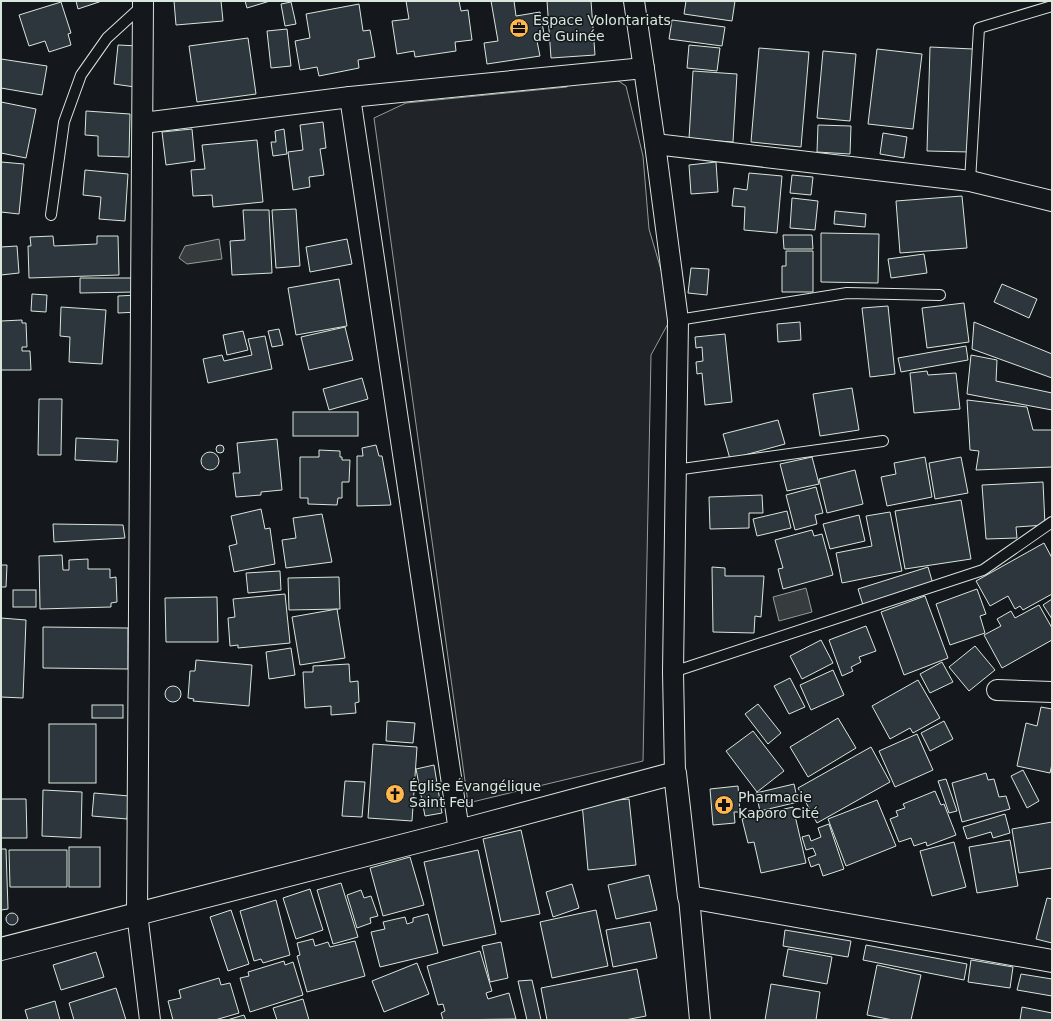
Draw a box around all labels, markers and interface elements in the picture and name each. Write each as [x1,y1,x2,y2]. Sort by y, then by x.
place label: Espace Volontariats de Guinée [533,12,671,44]
office icon: Espace Volontariats de Guinée [508,17,530,39]
place label: Église Évangélique Saint Feu [409,778,541,810]
church icon: Église Évangélique Saint Feu [384,783,406,805]
place label: Pharmacie Kaporo Cité [738,789,819,821]
pharmacy icon: Pharmacie Kaporo Cité [713,794,735,816]

